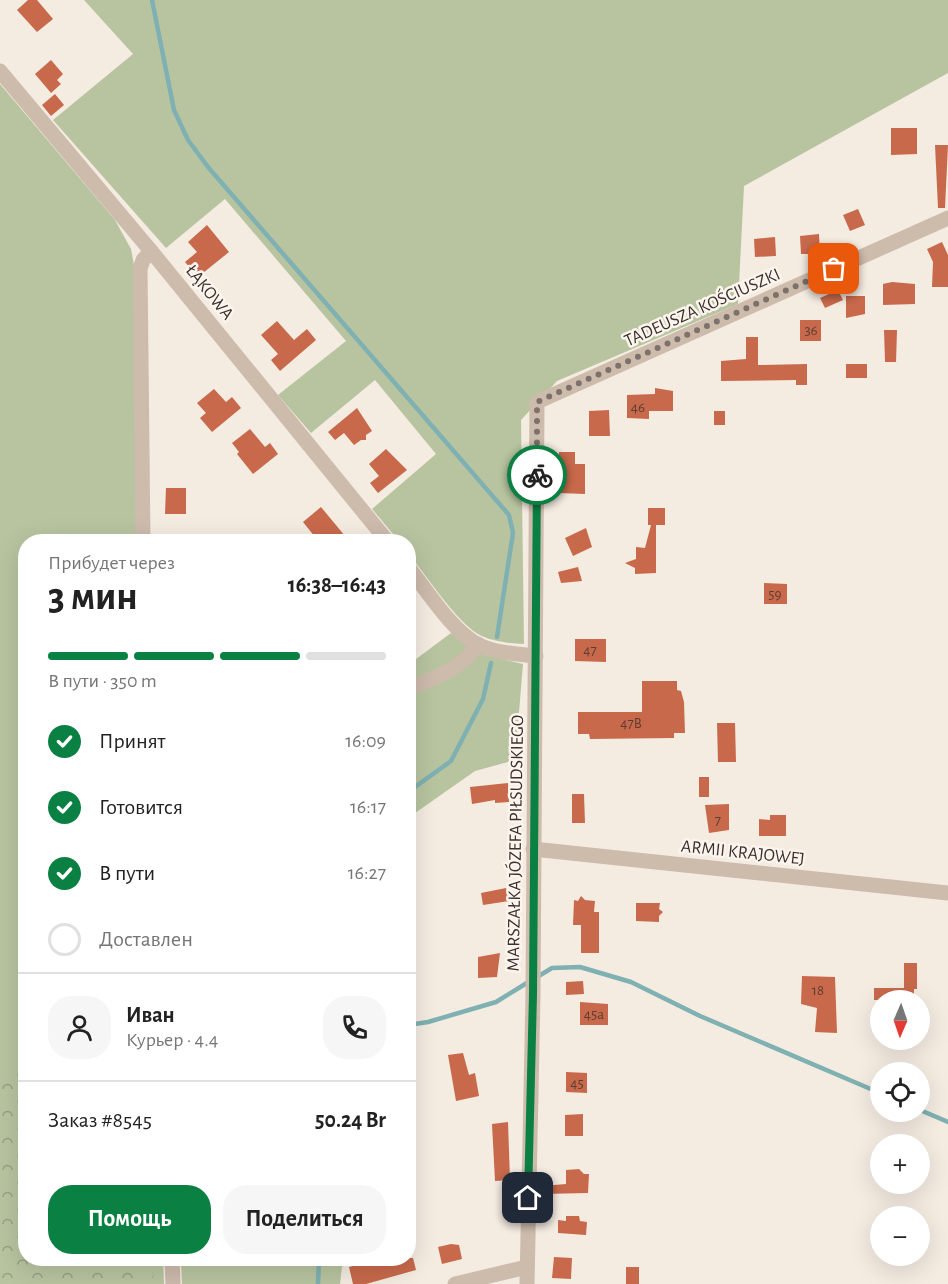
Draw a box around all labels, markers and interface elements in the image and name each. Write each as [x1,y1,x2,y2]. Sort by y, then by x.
pin [808,243,859,294]
icon: bag [817,252,850,285]
street label: ŁĄKOWA [182,262,237,324]
street label: TADEUSZA KOŚCIUSZKI [620,263,783,350]
house number: 36 [804,323,818,338]
house number: 46 [631,400,645,415]
courier [507,445,567,505]
icon: bike [521,459,554,492]
text: Прибудет через [48,553,175,573]
text: 16:38–16:43 [288,574,386,596]
text: 3 мин [48,578,138,617]
house number: 59 [768,587,782,602]
house number: 47 [583,643,597,658]
text: В пути · 350 m [48,671,157,691]
street label: MARSZAŁKA JÓZEFA PIŁSUDSKIEGO [502,715,527,971]
house number: 47B [620,716,642,731]
icon: check [48,725,81,758]
text: Принят [99,730,165,752]
text: 16:09 [345,731,386,751]
icon: check [48,791,81,824]
text: Готовится [99,796,183,818]
text: 16:17 [350,797,386,817]
house number: 7 [715,813,721,828]
street label: ARMII KRAJOWEJ [680,838,806,868]
icon: check [48,857,81,890]
text: В пути [99,862,155,884]
text: 16:27 [348,863,386,883]
text: Доставлен [99,928,193,950]
house number: 18 [812,983,824,998]
north arrow [870,990,930,1050]
map controls [870,990,930,1266]
button: person [48,996,111,1059]
button: phone [323,996,386,1059]
text: Иван [126,1004,175,1026]
house number: 45a [584,1007,604,1022]
text: Курьер · 4.4 [126,1030,218,1050]
button: locate [870,1062,930,1122]
house number: 45 [570,1076,584,1091]
text: Заказ #8545 [48,1109,152,1131]
text: 50.24 Br [315,1109,386,1131]
button: + [870,1134,930,1194]
pin [502,1172,553,1223]
icon: home [511,1181,544,1214]
button: Помощь [48,1185,211,1254]
button: Поделиться [223,1185,386,1254]
button: − [870,1206,930,1266]

